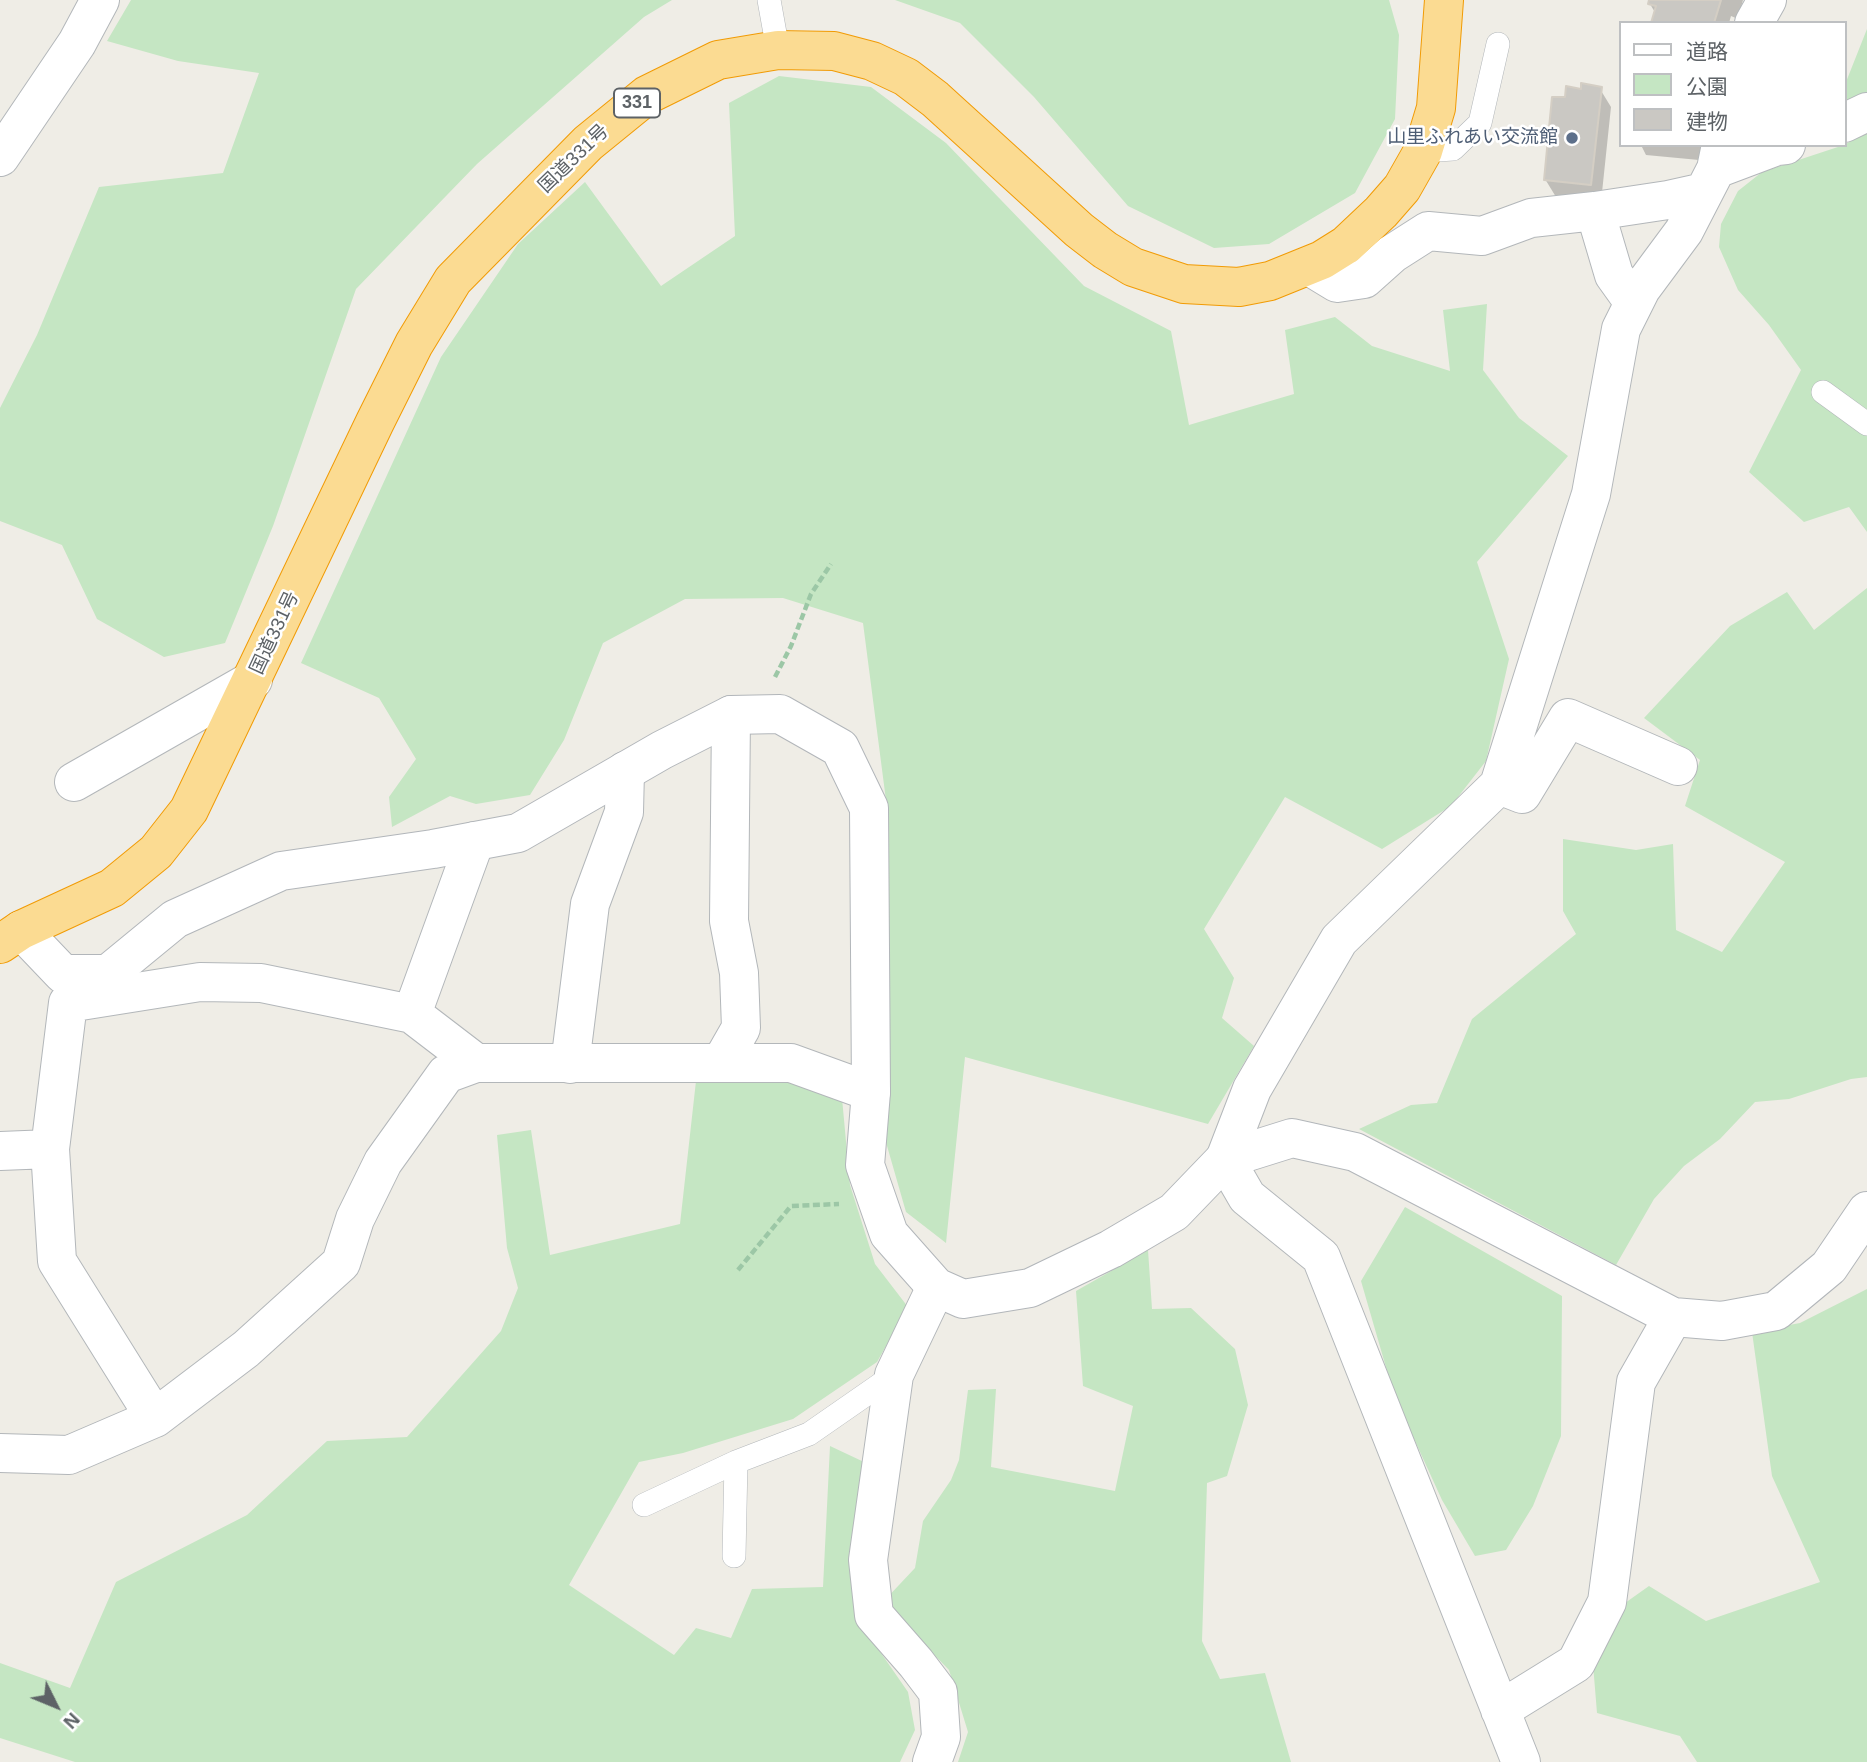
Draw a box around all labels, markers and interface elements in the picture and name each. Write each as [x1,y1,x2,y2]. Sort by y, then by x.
legend [1618,21,1846,147]
text: 道路 [1686,40,1728,63]
text: 公園 [1686,75,1728,98]
road number: 331 [614,88,660,118]
text: 建物 [1686,110,1728,133]
street label: 国道331号 [534,120,614,198]
place label: 山里ふれあい交流館 [1387,127,1558,149]
marker: 山里ふれあい交流館 [1564,130,1580,146]
street label: 国道331号 [246,588,304,678]
north arrow [21,1671,91,1741]
text: N [59,1708,84,1733]

